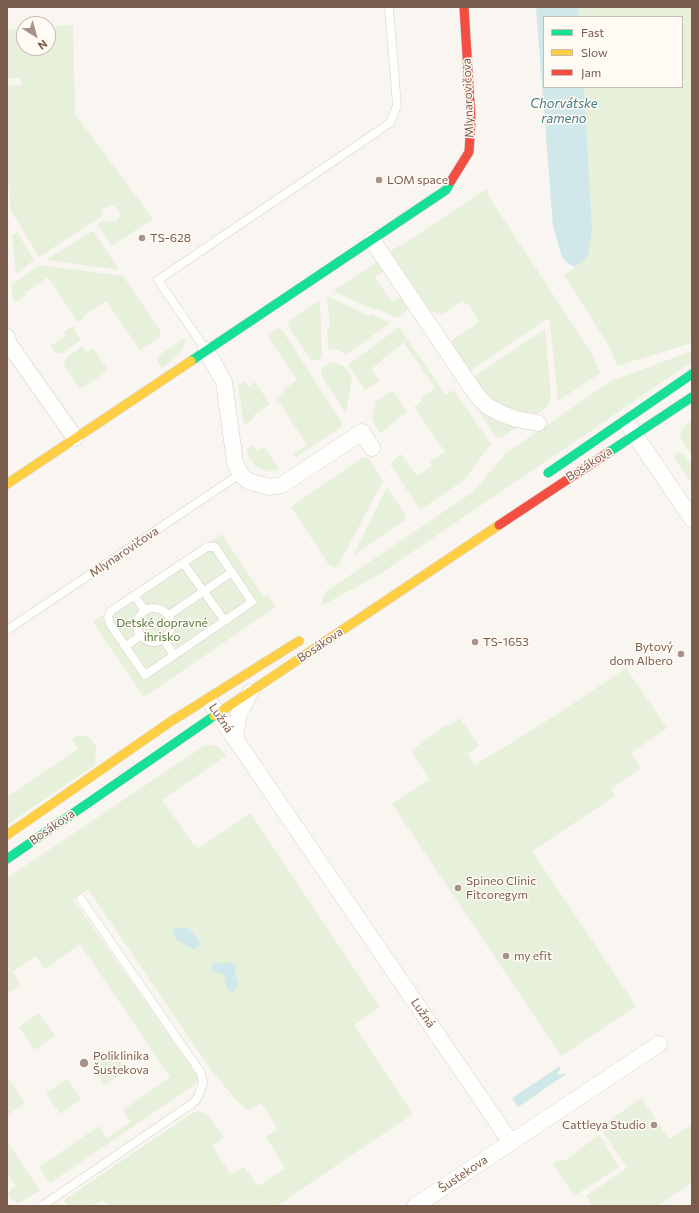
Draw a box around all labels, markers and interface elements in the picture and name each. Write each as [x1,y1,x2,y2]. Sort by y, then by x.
north arrow [16,16,56,56]
legend [543,16,683,88]
text: Fast [581,25,604,39]
text: N [36,38,50,53]
text: Slow [581,45,608,59]
street label: Mlynarovičova [459,58,477,138]
text: Jam [581,65,601,79]
water label: Chorvátske rameno [530,96,598,127]
place label: LOM space [387,173,448,187]
marker: LOM space [374,175,384,185]
place label: TS-628 [150,231,191,245]
marker: TS-628 [137,233,147,243]
street label: Bosákova [563,444,615,484]
street label: Mlynarovičova [87,524,161,580]
park label: Detské dopravné ihrisko [116,616,208,644]
street label: Bosákova [294,624,346,666]
place label: TS-1653 [483,635,529,649]
marker: TS-1653 [470,637,480,647]
place label: Bytový dom Albero [610,640,673,668]
marker: Bytový dom Albero [676,649,686,659]
street label: Lužná [206,701,236,735]
street label: Bosákova [27,806,77,848]
place label: Spineo Clinic Fitcoregym [466,874,536,902]
marker: Spineo Clinic Fitcoregym [453,883,463,893]
place label: my efit [514,949,552,963]
marker: my efit [501,951,511,961]
street label: Lužná [408,996,438,1030]
place label: Poliklinika Šustekova [93,1049,149,1077]
marker: Poliklinika Šustekova [78,1057,90,1069]
place label: Cattleya Studio [562,1118,646,1132]
marker: Cattleya Studio [649,1120,659,1130]
street label: Šustekova [436,1152,490,1196]

